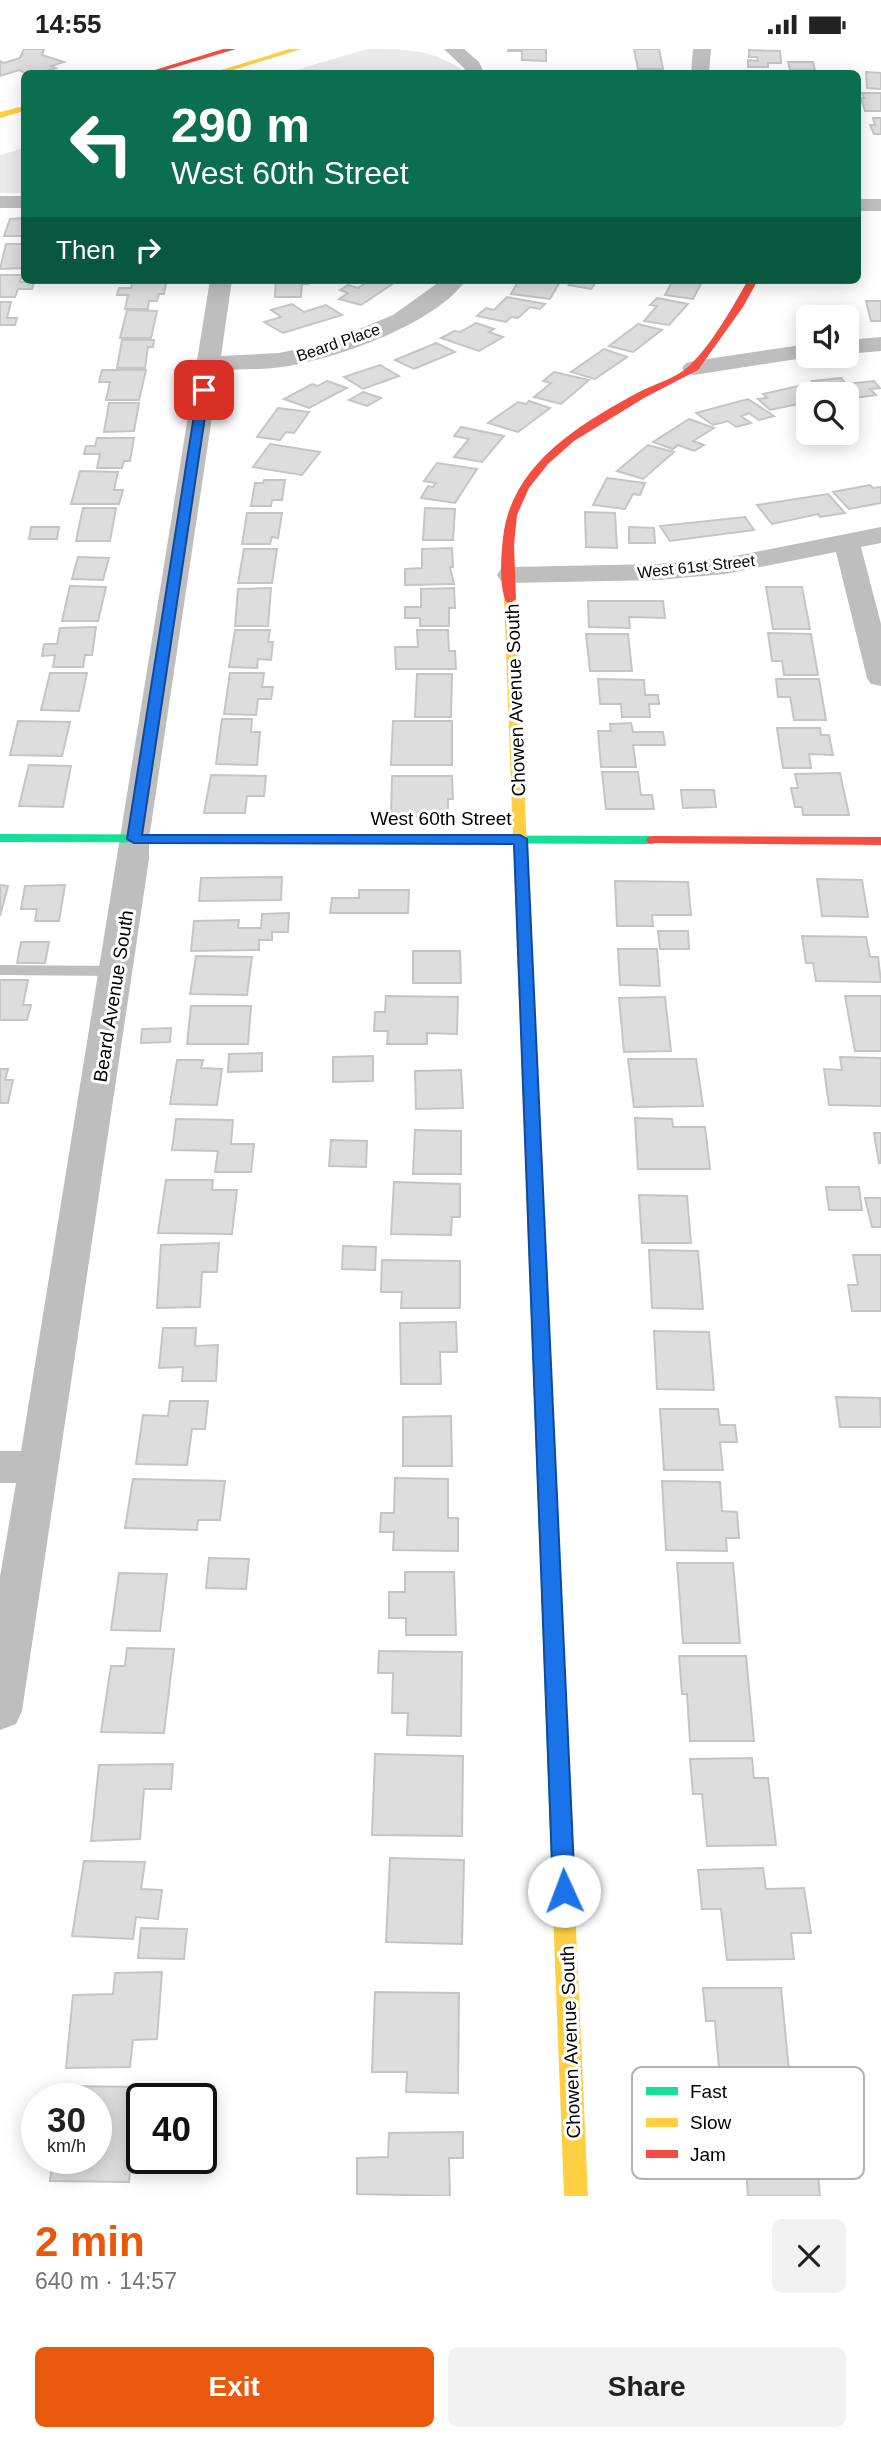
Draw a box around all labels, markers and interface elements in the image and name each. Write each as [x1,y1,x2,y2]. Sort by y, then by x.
text: 14:55 [35,9,102,39]
icon: left [56,98,147,189]
text: 290 m [171,98,310,152]
text: West 60th Street [171,155,409,191]
icon: right [129,231,167,269]
text: Then [56,235,115,265]
map controls [796,305,859,445]
button: sound [796,305,859,368]
street label: Beard Place [294,320,382,365]
pin [174,360,234,420]
icon: arrive [185,371,223,409]
button: search [796,382,859,445]
street label: West 61st Street [636,552,756,581]
street label: Chowen Avenue South [502,603,529,797]
street label: West 60th Street [370,808,512,829]
street label: Beard Avenue South [90,909,137,1084]
position arrow [527,1854,601,1928]
street label: Chowen Avenue South [557,1945,584,2139]
legend [632,2067,864,2179]
text: Fast [690,2081,728,2102]
speed limit sign: 40 [126,2083,217,2174]
text: 30 [47,2100,86,2139]
text: Slow [690,2112,731,2133]
text: km/h [47,2136,86,2156]
text: Jam [690,2144,726,2165]
text: 2 min [35,2218,145,2265]
button: close [772,2219,846,2293]
text: 640 m · 14:57 [35,2268,177,2294]
button: Exit [35,2347,434,2427]
button: Share [448,2347,846,2427]

